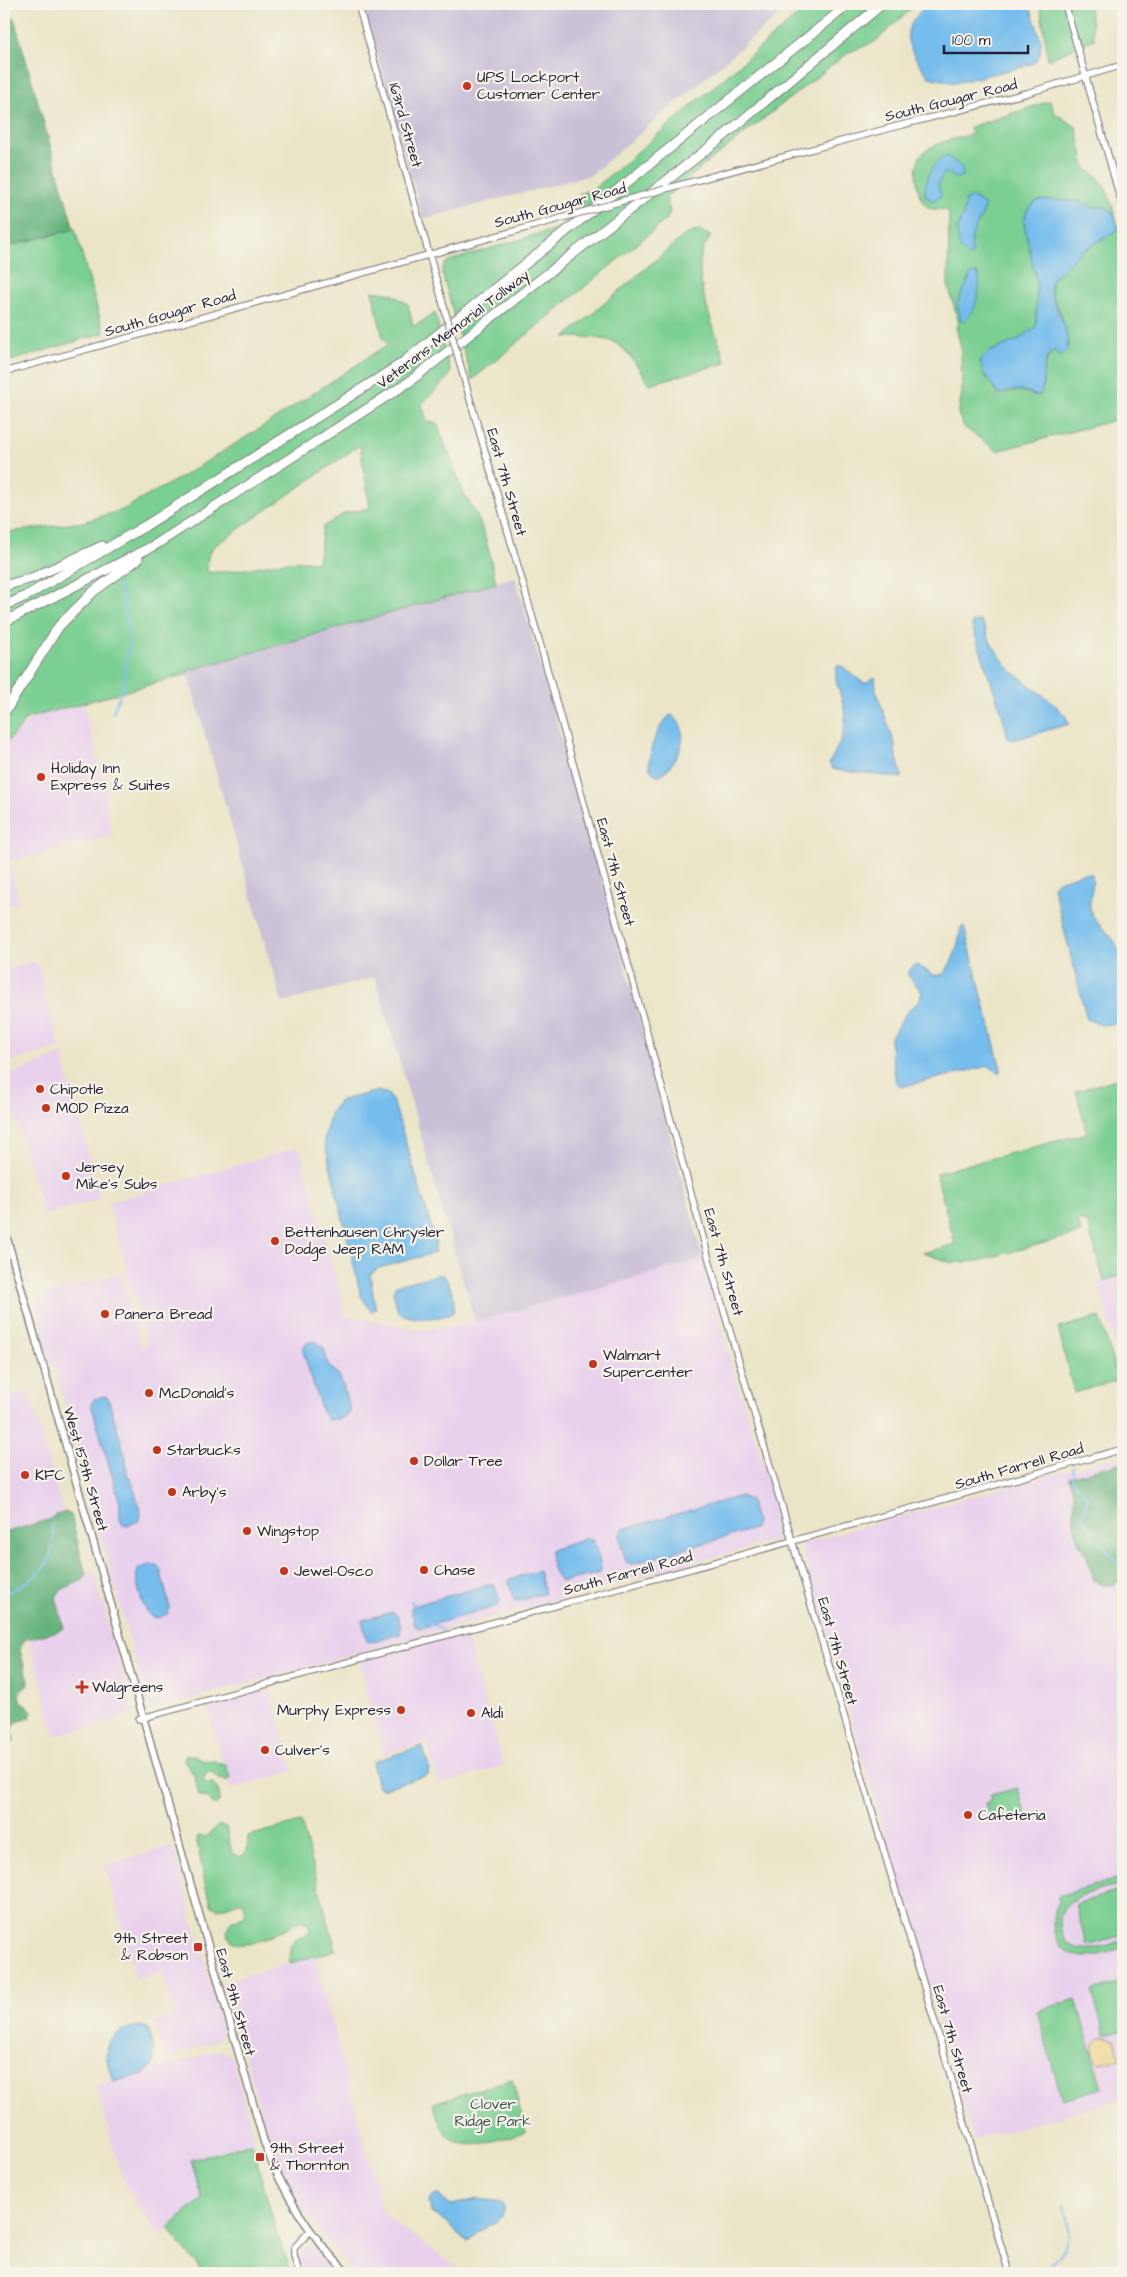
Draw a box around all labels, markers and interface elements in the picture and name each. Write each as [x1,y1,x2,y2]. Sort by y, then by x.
scale bar [944,22,1028,54]
text: 100 m [952,30,991,51]
place label: UPS Lockport Customer Center [477,67,600,105]
street label: South Gougar Road [883,74,1020,128]
street label: 163rd Street [383,80,428,170]
marker: UPS Lockport Customer Center [461,80,473,92]
street label: South Gougar Road [492,178,629,234]
street label: Veterans Memorial Tollway [373,265,535,395]
street label: South Gougar Road [102,285,239,343]
street label: East 7th Street [481,426,532,538]
place label: Holiday Inn Express & Suites [51,758,171,796]
marker: Holiday Inn Express & Suites [35,771,47,783]
street label: East 7th Street [591,816,640,929]
place label: Chipotle [50,1079,104,1100]
marker: Chipotle [34,1083,46,1095]
place label: MOD Pizza [56,1098,129,1119]
marker: MOD Pizza [40,1102,52,1114]
place label: Jersey Mike's Subs [76,1157,158,1195]
marker: Jersey Mike's Subs [60,1170,72,1182]
street label: East 7th Street [698,1206,749,1318]
place label: Bettenhausen Chrysler Dodge Jeep RAM [285,1222,444,1261]
marker: Bettenhausen Chrysler Dodge Jeep RAM [269,1235,281,1247]
place label: Panera Bread [115,1304,212,1325]
marker: Panera Bread [99,1308,111,1320]
place label: Walmart Supercenter [603,1345,693,1383]
marker: Walmart Supercenter [587,1358,599,1370]
place label: McDonald's [159,1383,235,1404]
marker: McDonald's [143,1387,155,1399]
street label: West 159th Street [58,1404,113,1534]
street label: South Farrell Road [952,1438,1086,1495]
place label: Starbucks [167,1440,241,1461]
marker: Starbucks [151,1444,163,1456]
place label: Dollar Tree [424,1451,503,1472]
marker: Dollar Tree [408,1455,420,1467]
place label: KFC [35,1465,65,1486]
marker: KFC [19,1469,31,1481]
place label: Arby's [182,1482,227,1504]
marker: Arby's [166,1486,178,1498]
place label: Wingstop [257,1521,319,1543]
marker: Wingstop [241,1525,253,1537]
street label: South Farrell Road [561,1546,695,1601]
place label: Chase [434,1560,475,1581]
place label: Jewel-Osco [294,1561,373,1582]
marker: Chase [418,1564,430,1576]
marker: Jewel-Osco [278,1565,290,1577]
street label: East 7th Street [812,1595,863,1707]
place label: Walgreens [92,1677,164,1699]
marker: Walgreens [76,1681,88,1693]
place label: Murphy Express [277,1700,391,1722]
place label: Aldi [481,1703,504,1724]
marker: Murphy Express [395,1704,407,1716]
marker: Aldi [465,1707,477,1719]
place label: Culver's [275,1740,330,1761]
marker: Culver's [259,1744,271,1756]
place label: Cafeteria [978,1805,1046,1826]
marker: Cafeteria [962,1809,974,1821]
place label: 9th Street & Robson [114,1928,188,1966]
marker: 9th Street & Robson [192,1941,204,1953]
street label: East 9th Street [210,1946,261,2058]
street label: East 7th Street [927,1983,978,2095]
park label: Clover Ridge Park [454,2094,532,2133]
place label: 9th Street & Thornton [270,2138,350,2176]
marker: 9th Street & Thornton [254,2151,266,2163]

